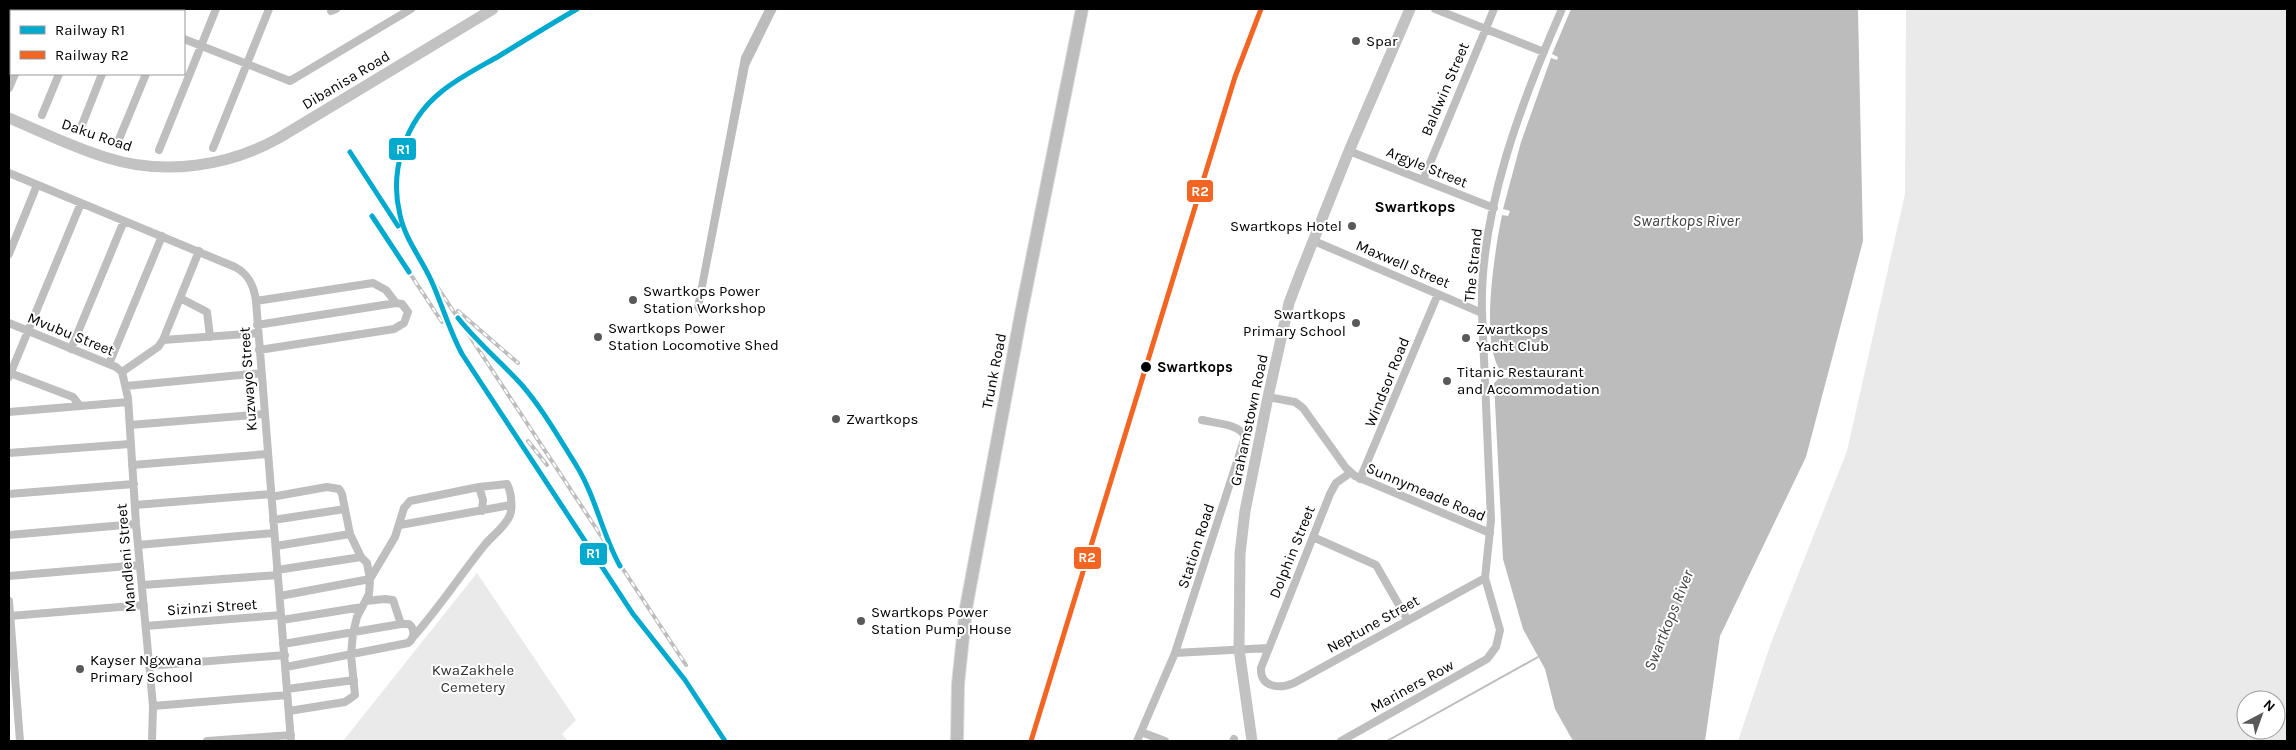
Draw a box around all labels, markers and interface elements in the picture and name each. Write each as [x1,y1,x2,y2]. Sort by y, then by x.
legend [10,10,185,75]
text: Railway R1 [55,21,125,39]
place label: Spar [1366,32,1398,50]
marker: Spar [1350,35,1362,47]
street label: Baldwin Street [1417,39,1473,138]
text: Railway R2 [55,46,129,64]
street label: Dibanisa Road [299,47,393,113]
street label: Daku Road [59,114,135,156]
line badge: R1 [388,137,417,161]
text: R1 [396,141,410,158]
street label: Argyle Street [1384,143,1471,192]
line badge: R2 [1186,179,1214,203]
text: R2 [1191,183,1209,200]
district label: Swartkops [1375,197,1456,216]
water label: Swartkops River [1633,211,1740,230]
place label: Swartkops Hotel [1230,217,1342,235]
marker: Swartkops Hotel [1346,220,1358,232]
street label: The Strand [1460,227,1486,303]
street label: Maxwell Street [1353,236,1453,292]
place label: Swartkops Power Station Workshop [643,282,766,317]
marker: Swartkops Power Station Workshop [627,294,639,306]
place label: Swartkops Primary School [1243,305,1346,340]
street label: Mvubu Street [25,308,117,360]
marker: Swartkops Primary School [1350,317,1362,329]
place label: Swartkops Power Station Locomotive Shed [608,319,779,354]
place label: Zwartkops Yacht Club [1476,320,1549,355]
street label: Kuzwayo Street [235,326,261,432]
marker: Swartkops Power Station Locomotive Shed [592,331,604,343]
street label: Trunk Road [978,332,1010,410]
marker: Zwartkops Yacht Club [1460,332,1472,344]
street label: Windsor Road [1361,334,1413,430]
street label: Grahamstown Road [1226,352,1272,488]
place label: Swartkops [1157,358,1233,376]
marker: Swartkops [1139,360,1153,374]
place label: Titanic Restaurant and Accommodation [1457,363,1600,398]
marker: Titanic Restaurant and Accommodation [1441,375,1453,387]
place label: Zwartkops [846,410,918,428]
marker: Zwartkops [830,413,842,425]
street label: Sunnymeade Road [1364,459,1488,525]
street label: Station Road [1174,501,1218,591]
street label: Mandleni Street [112,503,140,613]
street label: Dolphin Street [1265,503,1319,601]
line badge: R1 [579,542,608,566]
text: R1 [586,545,600,562]
line badge: R2 [1073,546,1102,570]
text: R2 [1078,549,1096,566]
water label: Swartkops River [1640,567,1697,673]
street label: Neptune Street [1324,591,1423,657]
street label: Sizinzi Street [166,595,258,619]
place label: Swartkops Power Station Pump House [871,603,1012,638]
marker: Swartkops Power Station Pump House [855,615,867,627]
place label: Kayser Ngxwana Primary School [90,651,202,686]
street label: Mariners Row [1367,656,1457,716]
park label: KwaZakhele Cemetery [432,661,514,696]
marker: Kayser Ngxwana Primary School [74,663,86,675]
north arrow [2236,690,2286,740]
text: N [2260,696,2279,715]

